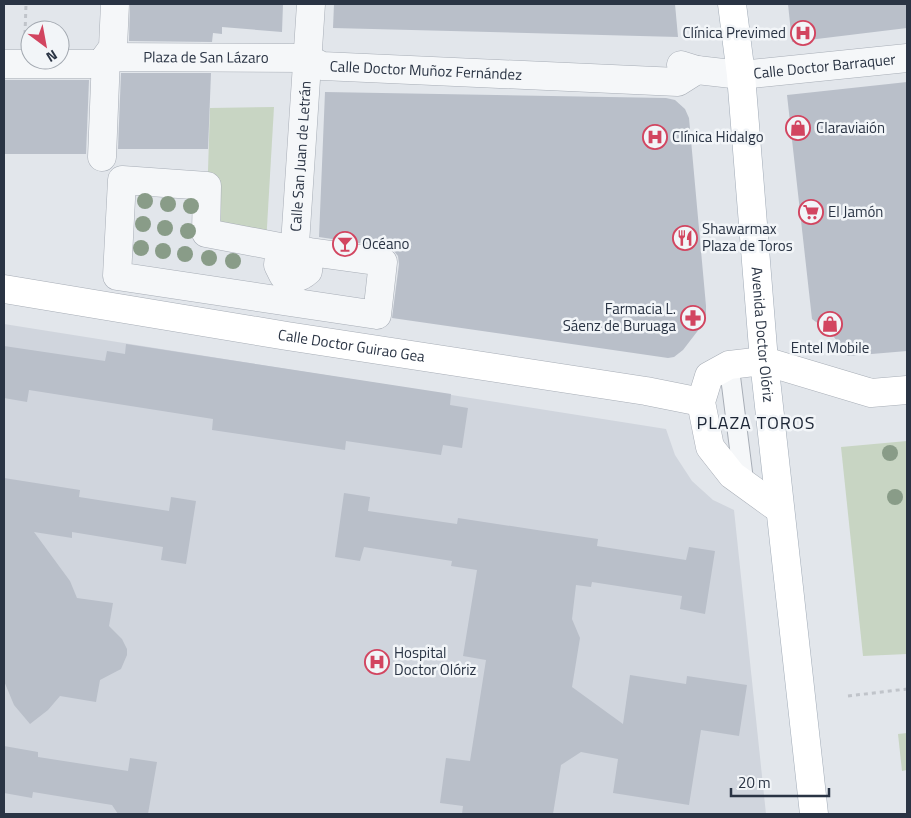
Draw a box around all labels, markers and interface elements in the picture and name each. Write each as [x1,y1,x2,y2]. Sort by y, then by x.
north arrow [20,20,70,70]
hospital icon: Clínica Previmed [790,20,816,46]
place label: Clínica Previmed [682,21,786,44]
text: N [42,45,62,68]
street label: Plaza de San Lázaro [143,45,269,69]
street label: Calle Doctor Barraquer [752,47,897,85]
street label: Calle Doctor Muñoz Fernández [329,54,523,86]
street label: Calle San Juan de Letrán [284,80,317,232]
shop icon: Claraviaión [785,115,811,141]
place label: Claraviaión [816,116,885,139]
hospital icon: Clínica Hidalgo [642,124,668,150]
place label: Clínica Hidalgo [672,125,764,148]
supermarket icon: El Jamón [798,199,824,225]
place label: El Jamón [828,200,883,223]
place label: Shawarmax Plaza de Toros [702,217,793,257]
restaurant icon: Shawarmax Plaza de Toros [672,225,698,251]
bar icon: Océano [332,231,358,257]
place label: Océano [362,232,409,255]
street label: Avenida Doctor Olóriz [745,266,780,404]
place label: Farmacia L. Sáenz de Buruaga [563,297,676,337]
pharmacy icon: Farmacia L. Sáenz de Buruaga [680,305,706,331]
shop icon: Entel Mobile [817,311,843,337]
street label: Calle Doctor Guirao Gea [276,323,427,368]
place label: Entel Mobile [791,336,869,359]
district label: PLAZA TOROS [696,409,816,436]
place label: Hospital Doctor Olóriz [394,641,477,681]
hospital icon: Hospital Doctor Olóriz [364,649,390,675]
scale bar [731,766,828,798]
text: 20 m [738,771,771,794]

